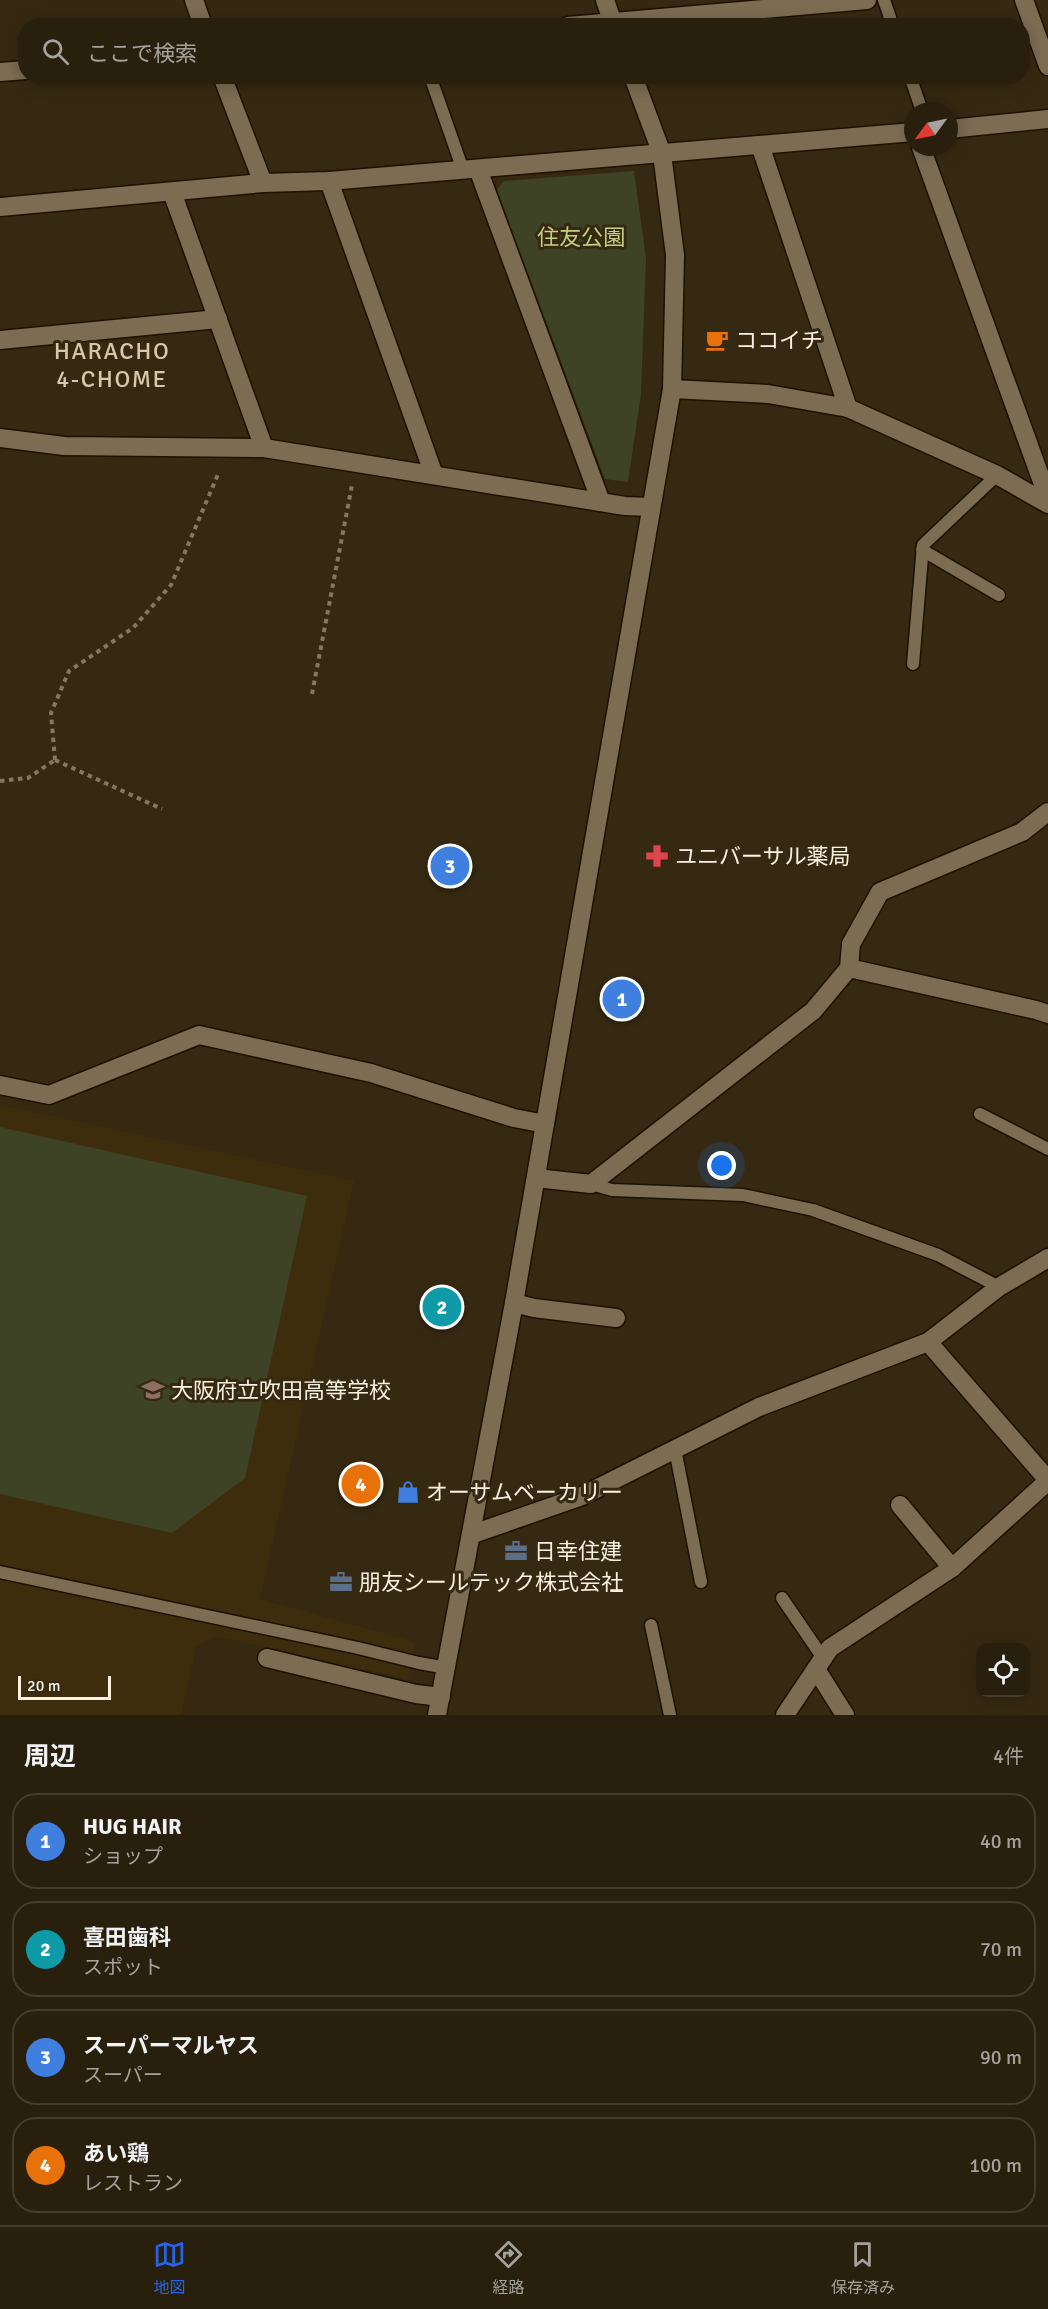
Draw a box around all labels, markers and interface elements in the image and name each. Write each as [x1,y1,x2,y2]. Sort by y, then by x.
search box [18,18,1030,84]
icon: search [39,35,72,68]
text: ここで検索 [87,40,197,67]
north arrow [904,102,958,156]
park label: 住友公園 [537,224,625,251]
cafe icon: ココイチ [704,327,730,353]
place label: ココイチ [735,327,823,354]
district label: HARACHO 4-CHOME [54,336,170,394]
pharmacy icon: ユニバーサル薬局 [644,843,670,869]
place label: ユニバーサル薬局 [675,843,851,870]
pin: 3 [430,844,470,888]
pin: 1 [602,976,642,1022]
your location [707,1151,736,1180]
pin: 2 [422,1284,462,1330]
school or university icon: 大阪府立吹田高等学校 [140,1377,166,1403]
place label: 大阪府立吹田高等学校 [171,1377,391,1404]
pin: 4 [342,1462,380,1506]
shop icon: オーサムベーカリー [395,1479,421,1505]
place label: オーサムベーカリー [426,1479,623,1506]
office icon: 日幸住建 [503,1538,529,1564]
place label: 日幸住建 [534,1538,622,1565]
office icon: 朋友シールテック株式会社 [328,1569,354,1595]
place label: 朋友シールテック株式会社 [359,1569,623,1596]
map controls [976,1643,1030,1697]
button: locate [976,1643,1030,1697]
scale bar [18,1673,111,1700]
text: 20 m [27,1676,61,1696]
text: 周辺 [24,1741,76,1773]
text: 4件 [993,1744,1024,1769]
text: HUG HAIR [83,1813,182,1840]
text: 1 [40,1829,51,1854]
text: 40 m [980,1829,1022,1854]
text: ショップ [83,1844,163,1869]
text: 喜田歯科 [83,1924,171,1951]
text: 2 [40,1937,51,1962]
text: 70 m [980,1937,1022,1962]
text: スポット [83,1955,163,1980]
text: スーパーマルヤス [83,2032,259,2059]
text: 3 [40,2045,51,2070]
text: 90 m [980,2045,1022,2070]
text: スーパー [83,2063,163,2088]
text: あい鶏 [83,2140,149,2167]
text: 4 [40,2153,51,2178]
text: 100 m [969,2153,1022,2178]
text: レストラン [83,2171,183,2196]
tab: 地図 [153,2238,186,2298]
tab: 経路 [492,2238,525,2298]
tab: 保存済み [831,2238,895,2298]

